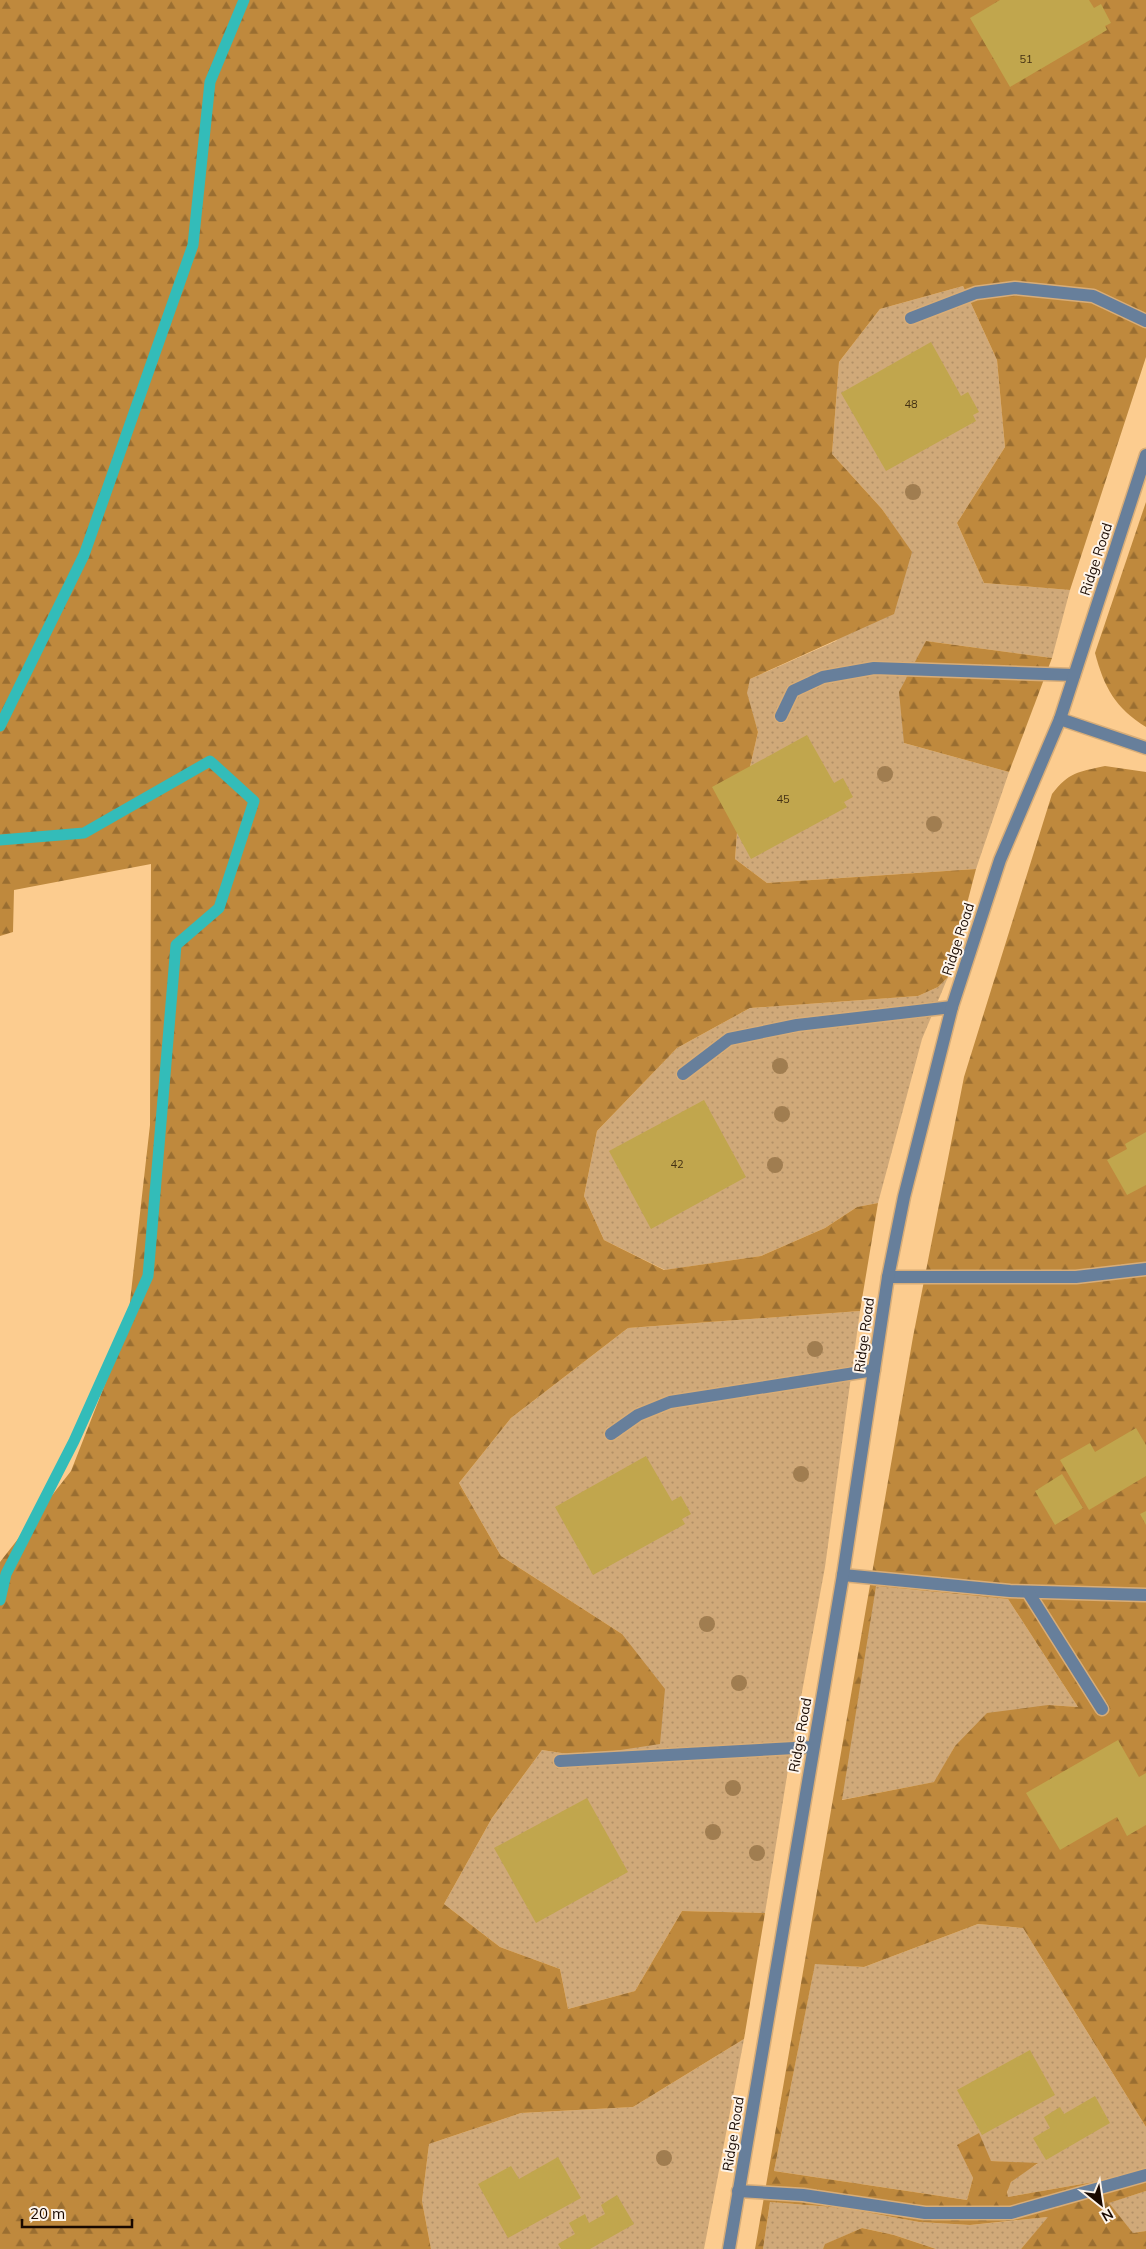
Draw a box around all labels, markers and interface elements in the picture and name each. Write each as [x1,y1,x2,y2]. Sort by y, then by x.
house number: 51 [1019,52,1033,66]
house number: 48 [904,397,918,411]
street label: Ridge Road [1076,520,1116,598]
house number: 45 [776,792,790,806]
street label: Ridge Road [938,900,978,978]
house number: 42 [670,1157,684,1171]
street label: Ridge Road [850,1296,878,1374]
street label: Ridge Road [785,1696,815,1774]
street label: Ridge Road [718,2095,748,2173]
north arrow [1076,2179,1126,2229]
scale bar [22,2196,132,2228]
text: 20 m [30,2204,65,2223]
text: N [1098,2205,1117,2226]

